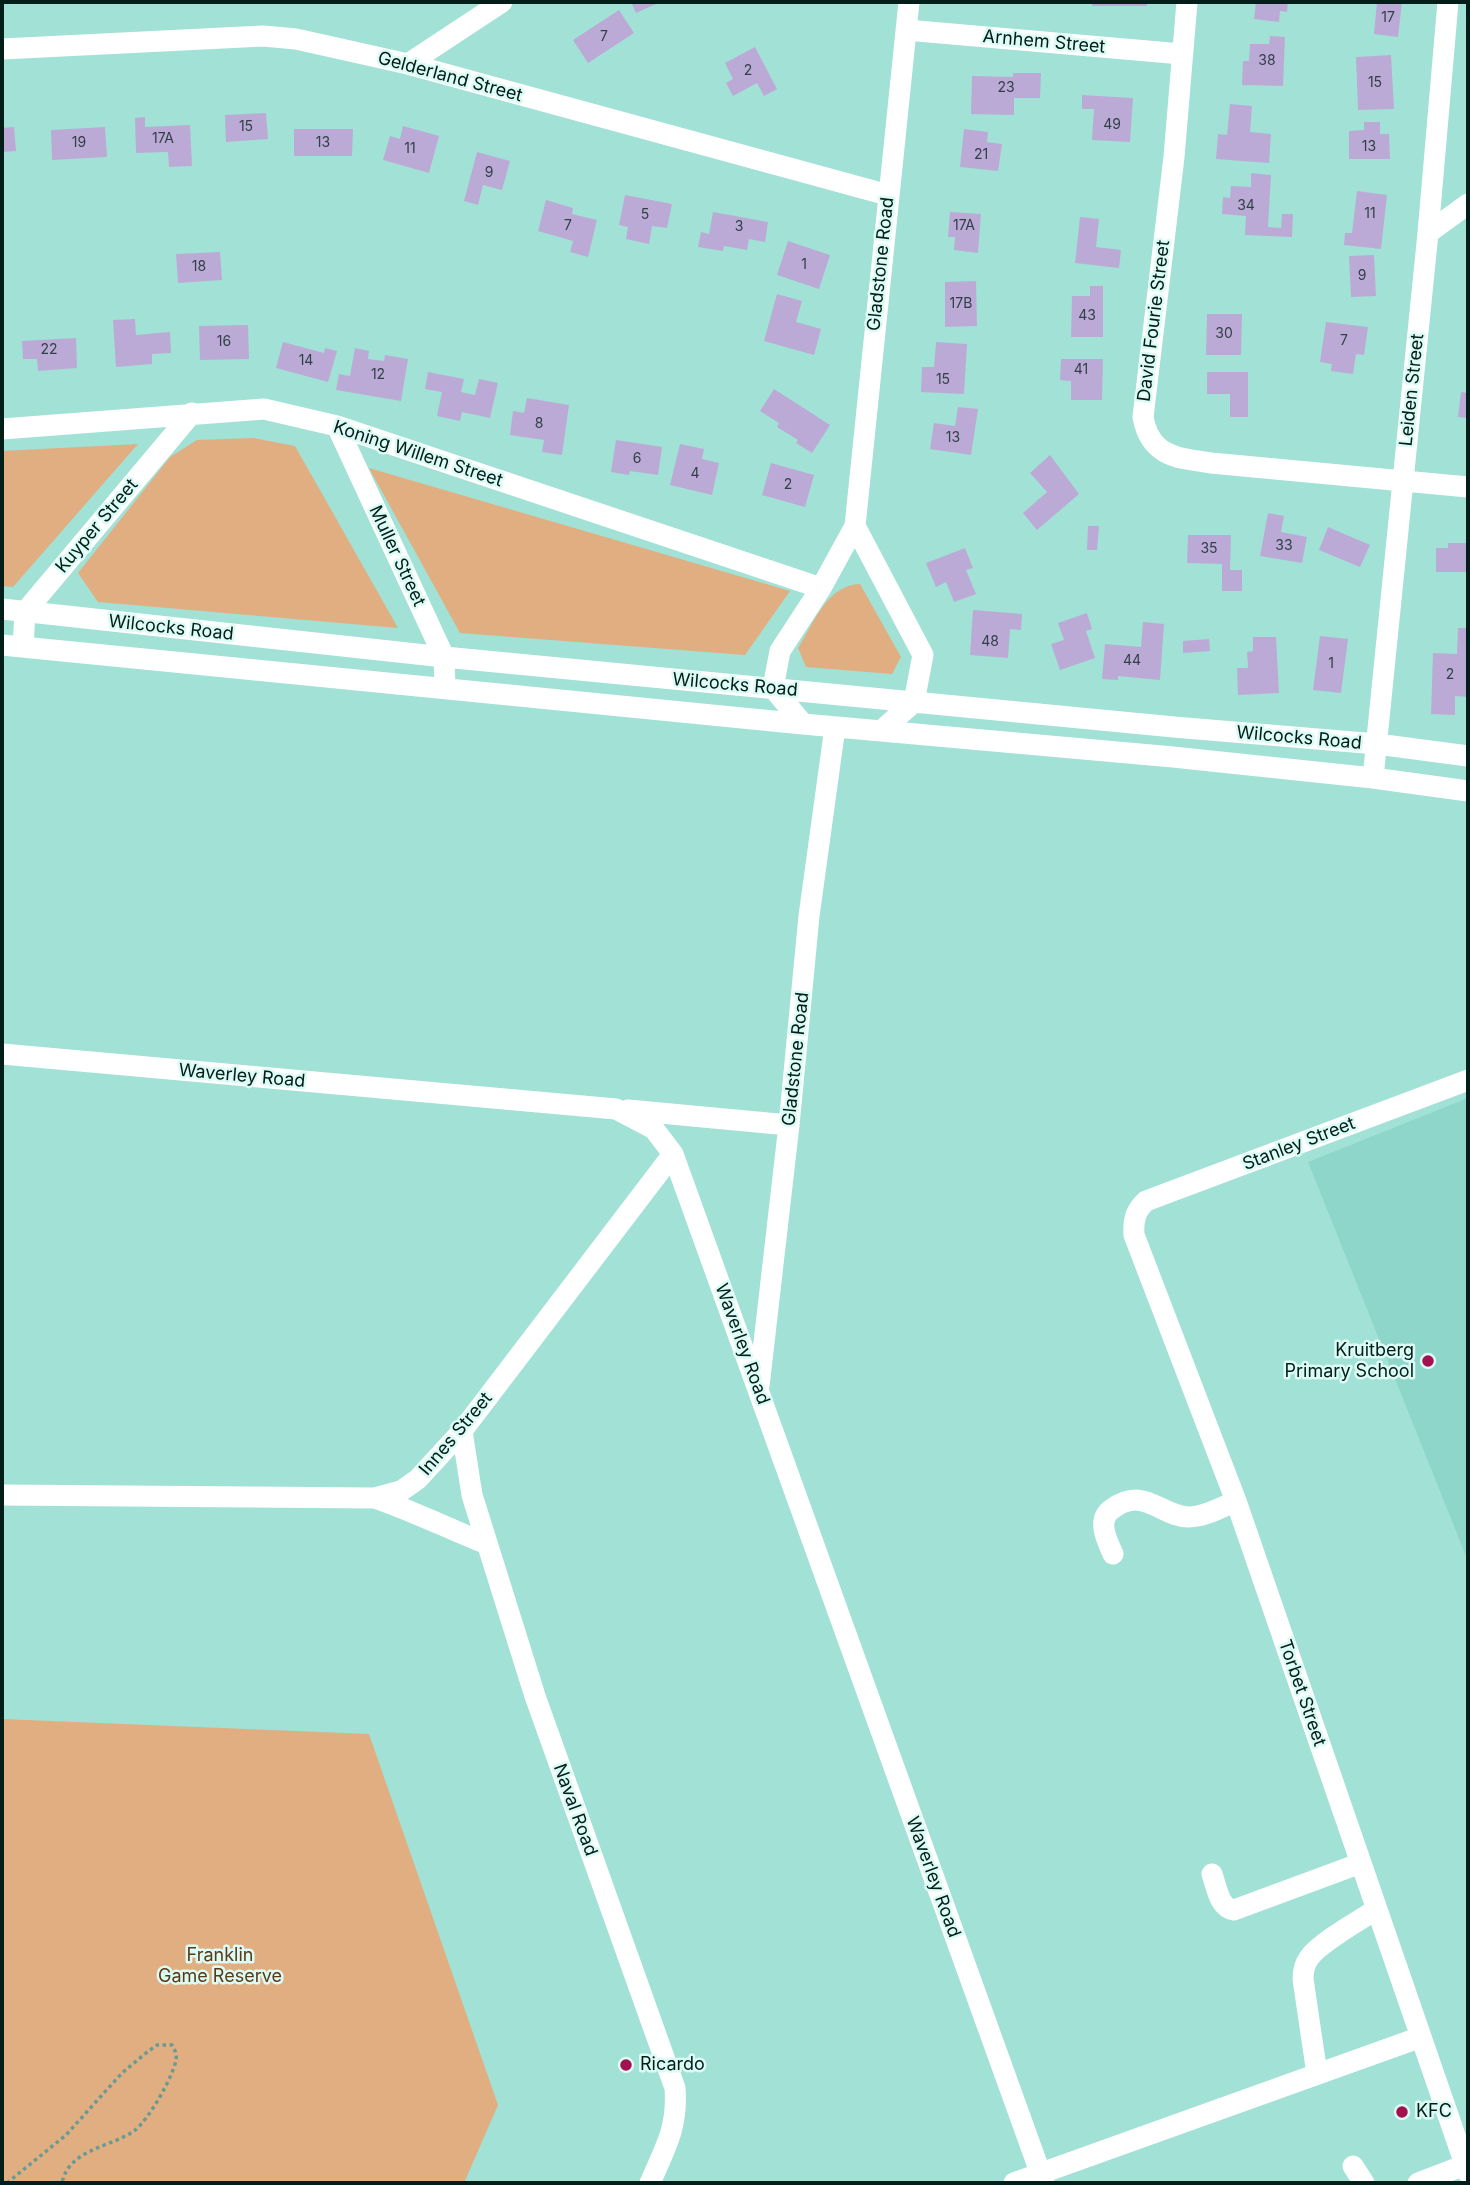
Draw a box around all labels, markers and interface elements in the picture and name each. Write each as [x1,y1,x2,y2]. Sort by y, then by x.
house number: 17 [1381,10,1395,26]
street label: Arnhem Street [982,26,1106,58]
house number: 7 [600,29,608,45]
street label: Gelderland Street [375,47,525,107]
house number: 38 [1258,53,1276,69]
house number: 2 [744,63,752,79]
house number: 15 [1368,75,1382,91]
house number: 23 [997,80,1015,96]
house number: 49 [1103,117,1121,133]
house number: 15 [239,119,253,135]
house number: 17A [152,131,174,147]
house number: 19 [72,135,86,151]
house number: 13 [316,135,330,151]
house number: 13 [1362,139,1376,155]
house number: 11 [404,141,416,157]
house number: 21 [974,147,988,163]
house number: 9 [485,165,493,181]
street label: Gladstone Road [863,196,899,332]
house number: 34 [1237,198,1255,214]
house number: 11 [1364,206,1376,222]
house number: 5 [641,207,649,223]
house number: 7 [564,218,572,234]
house number: 17A [953,218,975,234]
house number: 3 [735,219,743,235]
street label: David Fourie Street [1133,239,1175,403]
house number: 1 [801,257,807,273]
house number: 18 [192,259,206,275]
house number: 9 [1358,268,1366,284]
house number: 17B [950,296,972,312]
house number: 43 [1078,308,1096,324]
house number: 30 [1215,326,1233,342]
house number: 7 [1340,333,1348,349]
street label: Leiden Street [1395,333,1429,447]
house number: 16 [217,334,231,350]
house number: 22 [40,342,58,358]
house number: 14 [299,353,313,369]
house number: 41 [1074,362,1088,378]
house number: 12 [371,367,385,383]
house number: 15 [936,372,950,388]
street label: Koning Willem Street [331,416,505,492]
house number: 8 [535,416,543,432]
house number: 13 [946,430,960,446]
house number: 6 [633,451,641,467]
house number: 4 [690,466,700,482]
street label: Kuyper Street [51,474,143,578]
house number: 2 [784,477,792,493]
street label: Muller Street [364,502,430,610]
house number: 33 [1275,538,1293,554]
house number: 35 [1200,541,1218,557]
street label: Wilcocks Road [107,611,235,645]
house number: 48 [981,634,999,650]
house number: 44 [1123,653,1141,669]
house number: 1 [1328,656,1334,672]
house number: 2 [1446,667,1454,683]
street label: Wilcocks Road [671,669,799,701]
street label: Wilcocks Road [1235,722,1363,754]
street label: Gladstone Road [778,991,814,1127]
street label: Waverley Road [178,1060,306,1092]
street label: Stanley Street [1240,1113,1358,1175]
street label: Waverley Road [710,1281,774,1407]
place label: Kruitberg Primary School [1285,1340,1414,1382]
marker: Kruitberg Primary School [1420,1353,1436,1369]
street label: Innes Street [415,1388,497,1480]
street label: Torbet Street [1274,1637,1330,1749]
street label: Naval Road [548,1761,602,1859]
street label: Waverley Road [901,1814,965,1940]
park label: Franklin Game Reserve [158,1945,282,1988]
place label: Ricardo [640,2054,705,2076]
marker: Ricardo [618,2057,634,2073]
place label: KFC [1416,2101,1452,2123]
marker: KFC [1394,2104,1410,2120]

